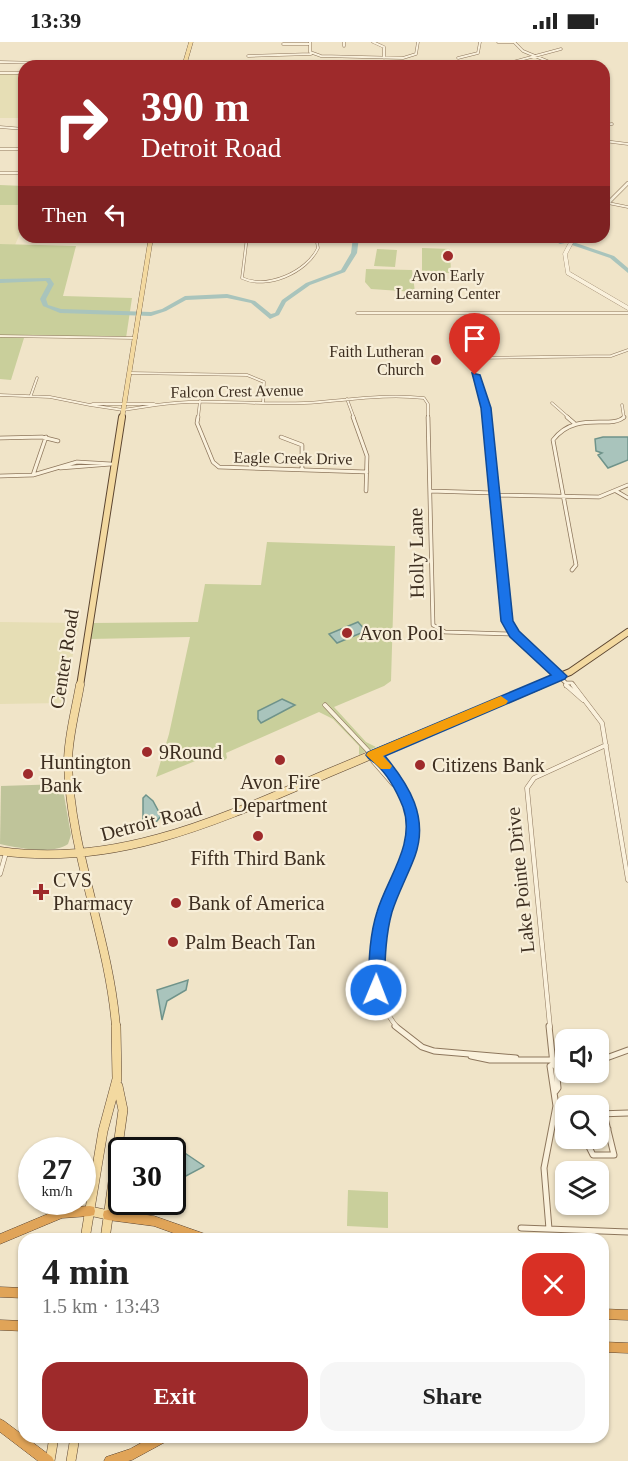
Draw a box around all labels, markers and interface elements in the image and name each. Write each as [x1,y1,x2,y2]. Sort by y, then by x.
text: 13:39 [30,8,81,33]
icon: right [42,84,120,162]
text: 390 m [141,84,250,130]
text: Detroit Road [141,133,281,163]
icon: left [99,198,132,231]
text: Then [42,202,87,227]
marker: Avon Early Learning Center [441,249,455,263]
place label: Avon Early Learning Center [396,267,501,303]
pin [449,313,500,375]
icon: arrive [458,322,491,355]
place label: Faith Lutheran Church [329,343,424,378]
marker: Faith Lutheran Church [429,353,443,367]
street label: Falcon Crest Avenue [170,381,304,401]
street label: Eagle Creek Drive [233,448,353,469]
street label: Holly Lane [404,507,429,598]
street label: Center Road [45,608,83,710]
place label: Avon Pool [359,622,444,644]
marker: Avon Pool [340,626,354,640]
place label: 9Round [159,741,222,763]
marker: 9Round [140,745,154,759]
place label: Huntington Bank [40,751,131,796]
marker: Avon Fire Department [273,753,287,767]
place label: Citizens Bank [432,754,545,776]
marker: Citizens Bank [413,758,427,772]
marker: Huntington Bank [21,767,35,781]
place label: Avon Fire Department [233,771,328,817]
street label: Detroit Road [98,797,204,845]
street label: Lake Pointe Drive [501,806,539,954]
marker: Fifth Third Bank [251,829,265,843]
place label: Fifth Third Bank [190,847,326,869]
place label: CVS Pharmacy [53,869,133,915]
marker: CVS Pharmacy [34,885,48,899]
place label: Bank of America [188,892,325,914]
marker: Bank of America [169,896,183,910]
place label: Palm Beach Tan [185,931,315,953]
marker: Palm Beach Tan [166,935,180,949]
position arrow [344,958,408,1022]
map controls [555,1029,609,1215]
button: sound [555,1029,609,1083]
button: search [555,1095,609,1149]
speed limit sign: 30 [108,1137,186,1215]
text: 27 [42,1152,72,1185]
button: layers [555,1161,609,1215]
text: km/h [42,1183,72,1199]
text: 4 min [42,1252,129,1292]
button: close [522,1253,585,1316]
text: 1.5 km · 13:43 [42,1295,160,1317]
button: Exit [42,1362,308,1431]
button: Share [320,1362,585,1431]

